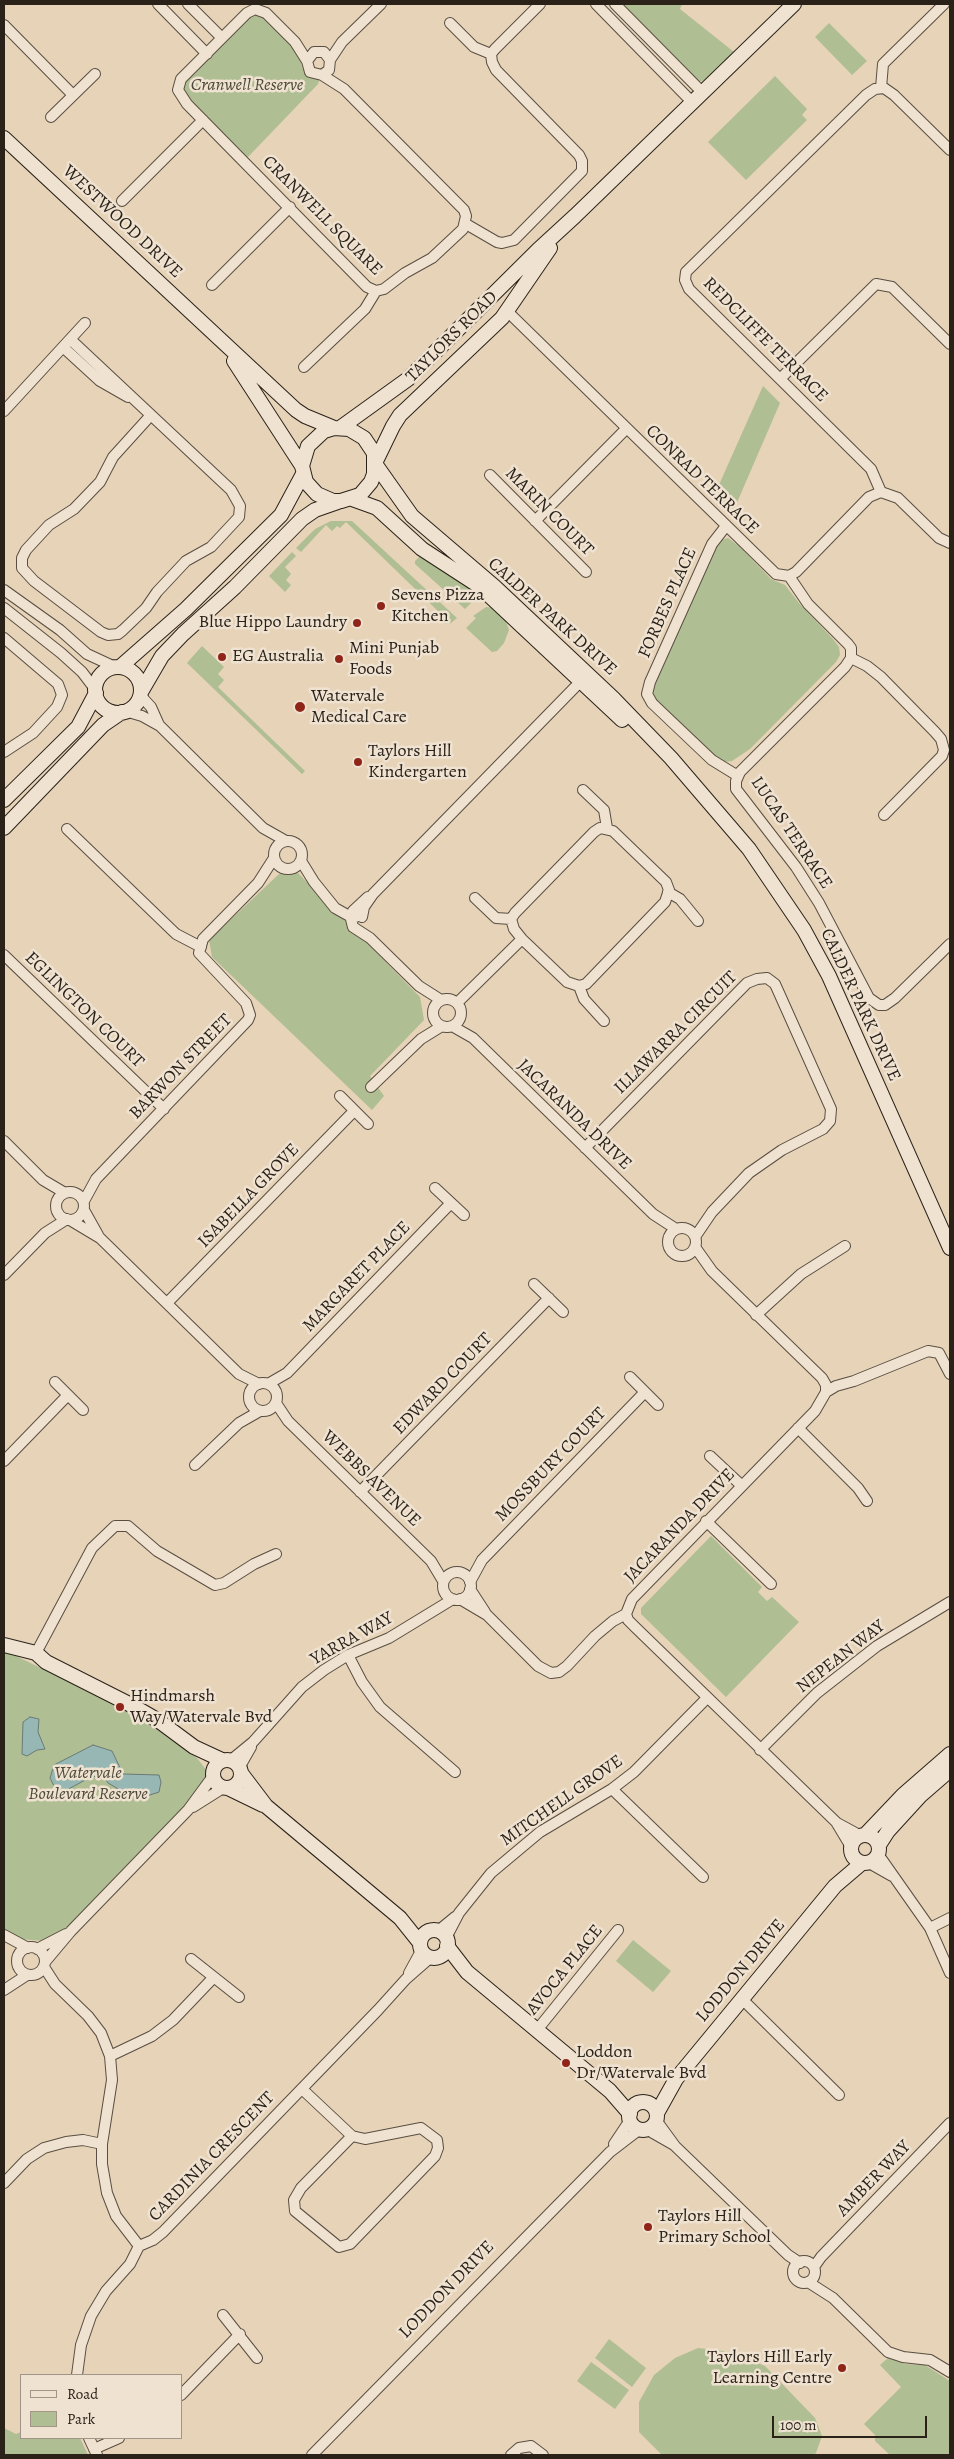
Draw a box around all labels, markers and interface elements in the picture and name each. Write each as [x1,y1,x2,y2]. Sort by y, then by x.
park label: Cranwell Reserve [191,75,303,97]
street label: CRANWELL SQUARE [257,151,387,281]
street label: WESTWOOD DRIVE [58,161,186,283]
street label: REDCLIFFE TERRACE [698,273,832,407]
street label: TAYLORS ROAD [402,287,502,387]
street label: CONRAD TERRACE [641,421,763,539]
street label: MARIN COURT [500,463,598,561]
street label: FORBES PLACE [634,544,702,662]
street label: CALDER PARK DRIVE [483,553,621,681]
place label: Sevens Pizza Kitchen [391,585,484,628]
marker: Sevens Pizza Kitchen [375,600,387,612]
place label: Blue Hippo Laundry [199,612,347,634]
marker: Blue Hippo Laundry [351,617,363,629]
place label: Mini Punjab Foods [349,638,439,681]
place label: EG Australia [232,646,324,668]
marker: EG Australia [216,651,228,663]
marker: Mini Punjab Foods [333,653,345,665]
place label: Watervale Medical Care [311,686,407,729]
marker: Watervale Medical Care [293,700,307,714]
place label: Taylors Hill Kindergarten [368,741,467,784]
marker: Taylors Hill Kindergarten [352,756,364,768]
street label: LUCAS TERRACE [745,773,837,893]
street label: CALDER PARK DRIVE [815,925,905,1085]
street label: EGLINGTON COURT [20,947,148,1073]
street label: ILLAWARRA CIRCUIT [610,967,742,1099]
street label: BARWON STREET [125,1010,237,1124]
street label: JACARANDA DRIVE [512,1055,636,1175]
street label: ISABELLA GROVE [194,1139,304,1253]
street label: MARGARET PLACE [299,1217,415,1337]
street label: EDWARD COURT [389,1329,497,1439]
street label: MOSSBURY COURT [491,1403,611,1527]
street label: WEBBS AVENUE [317,1426,425,1532]
street label: JACARANDA DRIVE [620,1464,740,1588]
street label: YARRA WAY [307,1607,397,1671]
street label: NEPEAN WAY [792,1616,890,1698]
place label: Hindmarsh Way/Watervale Bvd [130,1686,272,1728]
marker: Hindmarsh Way/Watervale Bvd [114,1701,126,1713]
street label: MITCHELL GROVE [497,1751,627,1851]
park label: Watervale Boulevard Reserve [28,1763,148,1806]
street label: LODDON DRIVE [692,1915,790,2027]
street label: AVOCA PLACE [522,1921,608,2019]
place label: Loddon Dr/Watervale Bvd [576,2042,706,2084]
marker: Loddon Dr/Watervale Bvd [560,2057,572,2069]
street label: CARDINIA CRESCENT [144,2088,280,2226]
street label: AMBER WAY [832,2137,916,2221]
place label: Taylors Hill Primary School [658,2206,771,2248]
marker: Taylors Hill Primary School [642,2221,654,2233]
street label: LODDON DRIVE [395,2237,499,2343]
place label: Taylors Hill Early Learning Centre [707,2347,832,2390]
marker: Taylors Hill Early Learning Centre [836,2362,848,2374]
legend [20,2374,182,2439]
text: Road [67,2384,98,2404]
scale bar [774,2406,929,2438]
text: Park [67,2409,95,2429]
text: 100 m [780,2415,817,2435]

